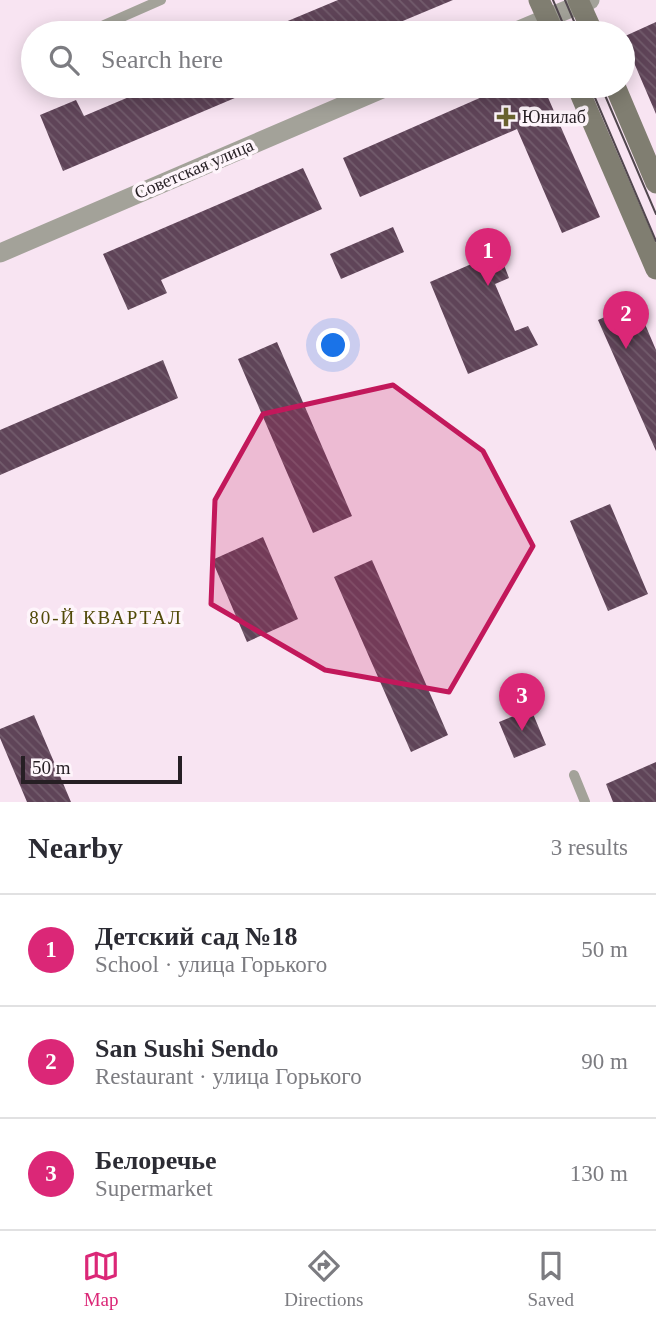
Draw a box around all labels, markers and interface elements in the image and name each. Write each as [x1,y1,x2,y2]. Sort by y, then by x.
search box [21,21,635,98]
icon: search [45,41,83,79]
text: Search here [101,45,223,74]
marker: Юнилаб [496,107,516,127]
place label: Юнилаб [522,107,586,127]
street label: Советская улица [132,135,256,203]
pin: 1 [465,228,511,286]
pin: 2 [603,291,649,349]
your location [316,328,350,362]
district label: 80-Й КВАРТАЛ [29,607,183,628]
pin: 3 [499,673,545,731]
scale bar [21,753,182,785]
text: 50 m [32,757,71,778]
text: Nearby [28,831,123,864]
text: 3 results [551,835,628,860]
text: Детский сад №18 [95,922,297,951]
text: 1 [45,937,57,962]
text: 50 m [581,937,628,962]
text: School · улица Горького [95,952,327,977]
text: San Sushi Sendo [95,1034,279,1063]
text: 2 [45,1049,57,1074]
text: 90 m [581,1049,628,1074]
text: Restaurant · улица Горького [95,1064,362,1089]
text: Белоречье [95,1146,217,1175]
text: 3 [45,1161,57,1186]
text: 130 m [570,1161,628,1186]
text: Supermarket [95,1176,213,1201]
tab: Map [82,1247,120,1311]
tab: Directions [284,1247,363,1311]
tab: Saved [527,1247,574,1311]

